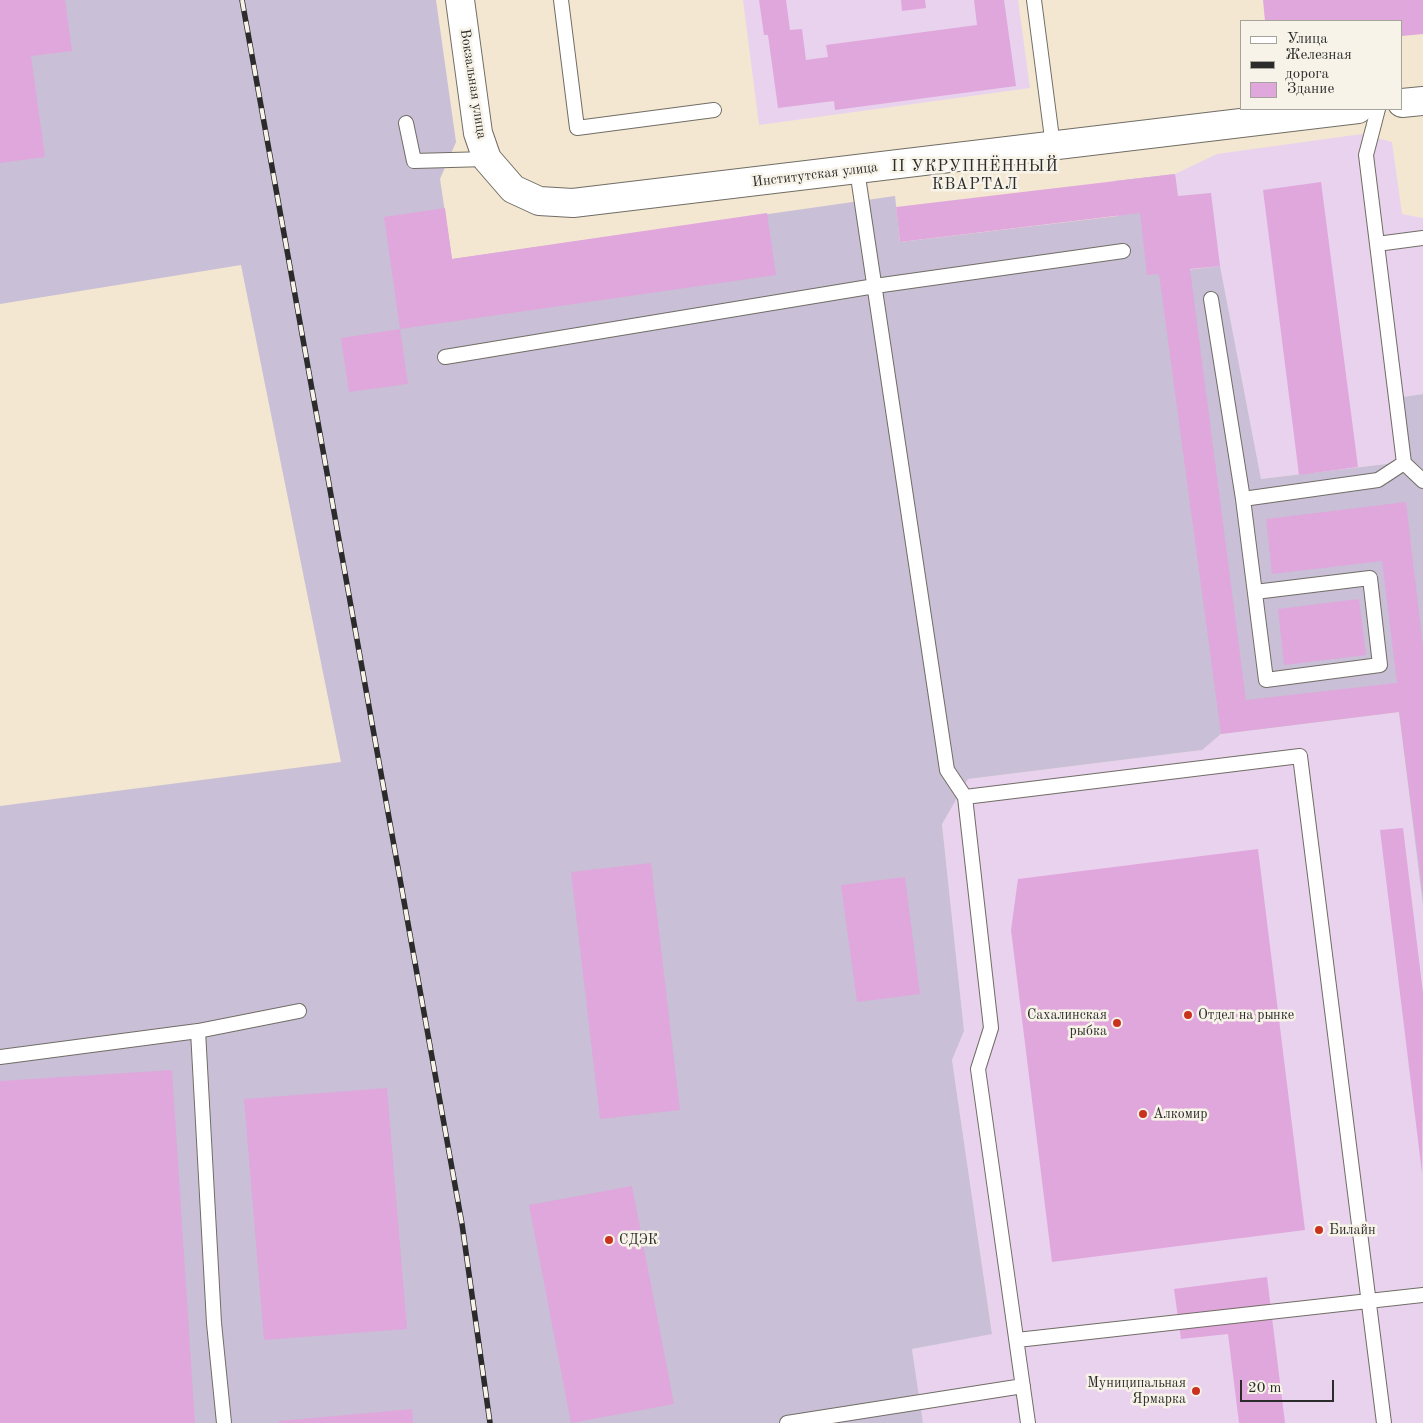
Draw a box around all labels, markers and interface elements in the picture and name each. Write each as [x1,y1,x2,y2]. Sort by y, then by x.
legend [1240,20,1403,110]
street label: Вокзальная улица [456,28,490,140]
text: Улица [1287,32,1328,47]
text: Железная дорога [1285,48,1352,82]
text: Здание [1287,82,1334,97]
district label: II УКРУПНЁННЫЙ КВАРТАЛ [889,157,1061,195]
street label: Институтская улица [751,159,879,191]
place label: Сахалинская рыбка [1027,1007,1107,1040]
place label: Отдел на рынке [1198,1007,1294,1023]
marker: Отдел на рынке [1182,1009,1194,1021]
marker: Сахалинская рыбка [1111,1017,1123,1029]
place label: Алкомир [1153,1106,1208,1122]
marker: Алкомир [1137,1108,1149,1120]
place label: Билайн [1329,1222,1376,1238]
marker: Билайн [1313,1224,1325,1236]
place label: СДЭК [619,1232,658,1248]
marker: СДЭК [603,1234,615,1246]
scale bar [1243,1370,1337,1402]
place label: Муниципальная Ярмарка [1087,1375,1186,1408]
text: 20 m [1248,1381,1282,1396]
marker: Муниципальная Ярмарка [1190,1385,1202,1397]

